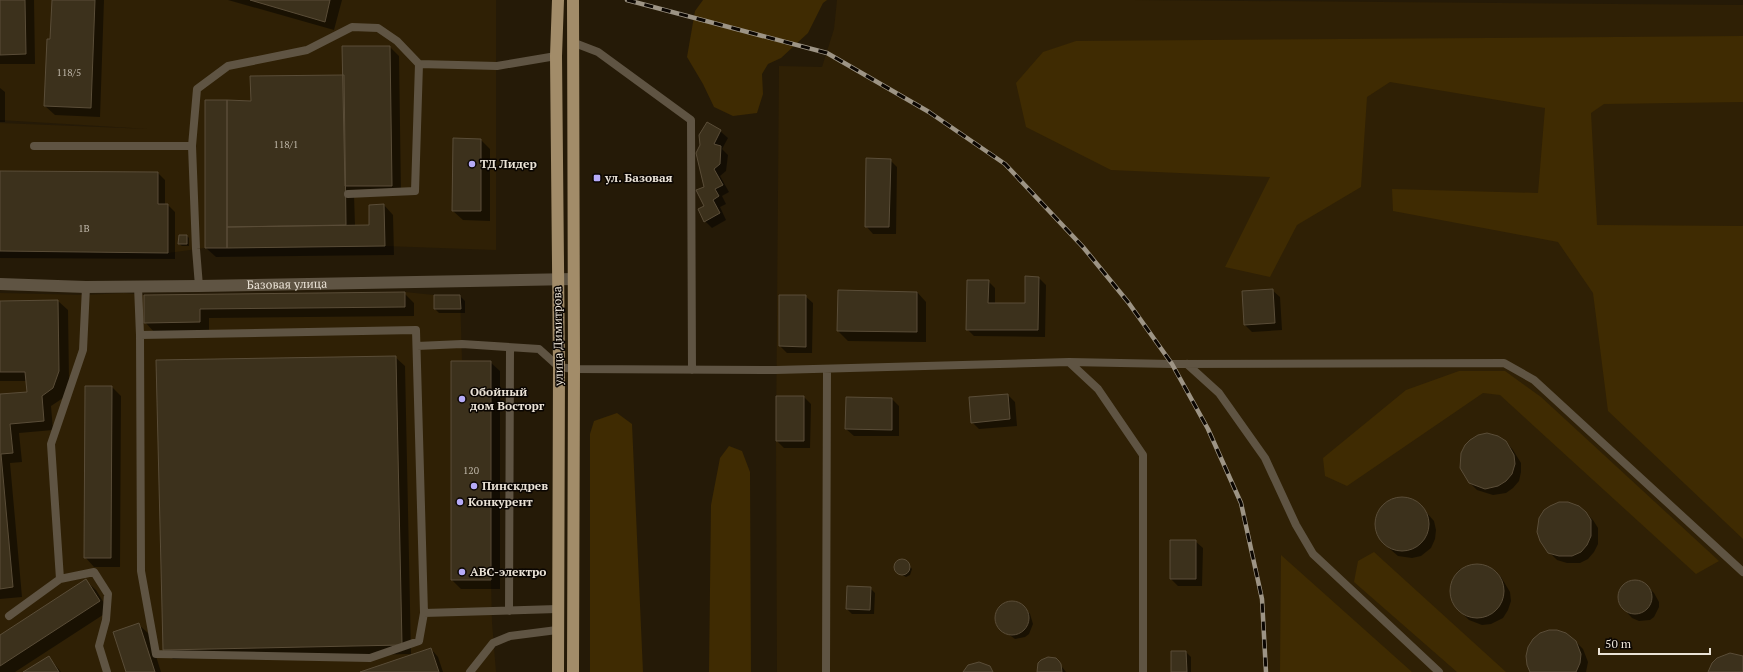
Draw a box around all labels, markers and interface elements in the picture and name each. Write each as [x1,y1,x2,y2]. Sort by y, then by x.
house number: 118/5 [57,66,81,79]
house number: 118/1 [274,138,298,151]
place label: ТД Лидер [480,156,537,171]
marker: ТД Лидер [467,159,477,169]
place label: ул. Базовая [604,170,673,185]
marker: ул. Базовая [592,173,602,183]
house number: 1В [78,222,90,235]
street label: Базовая улица [247,276,327,292]
street label: улица Димитрова [549,286,566,387]
place label: Обойный дом Восторг [470,384,545,413]
marker: Обойный дом Восторг [457,394,467,404]
house number: 120 [463,464,479,477]
place label: Пинскдрев [482,478,548,493]
marker: Пинскдрев [469,481,479,491]
place label: Конкурент [468,494,533,509]
marker: Конкурент [455,497,465,507]
place label: АВС-электро [470,564,546,579]
marker: АВС-электро [457,567,467,577]
scale bar [1599,630,1710,656]
text: 50 m [1605,636,1632,651]

